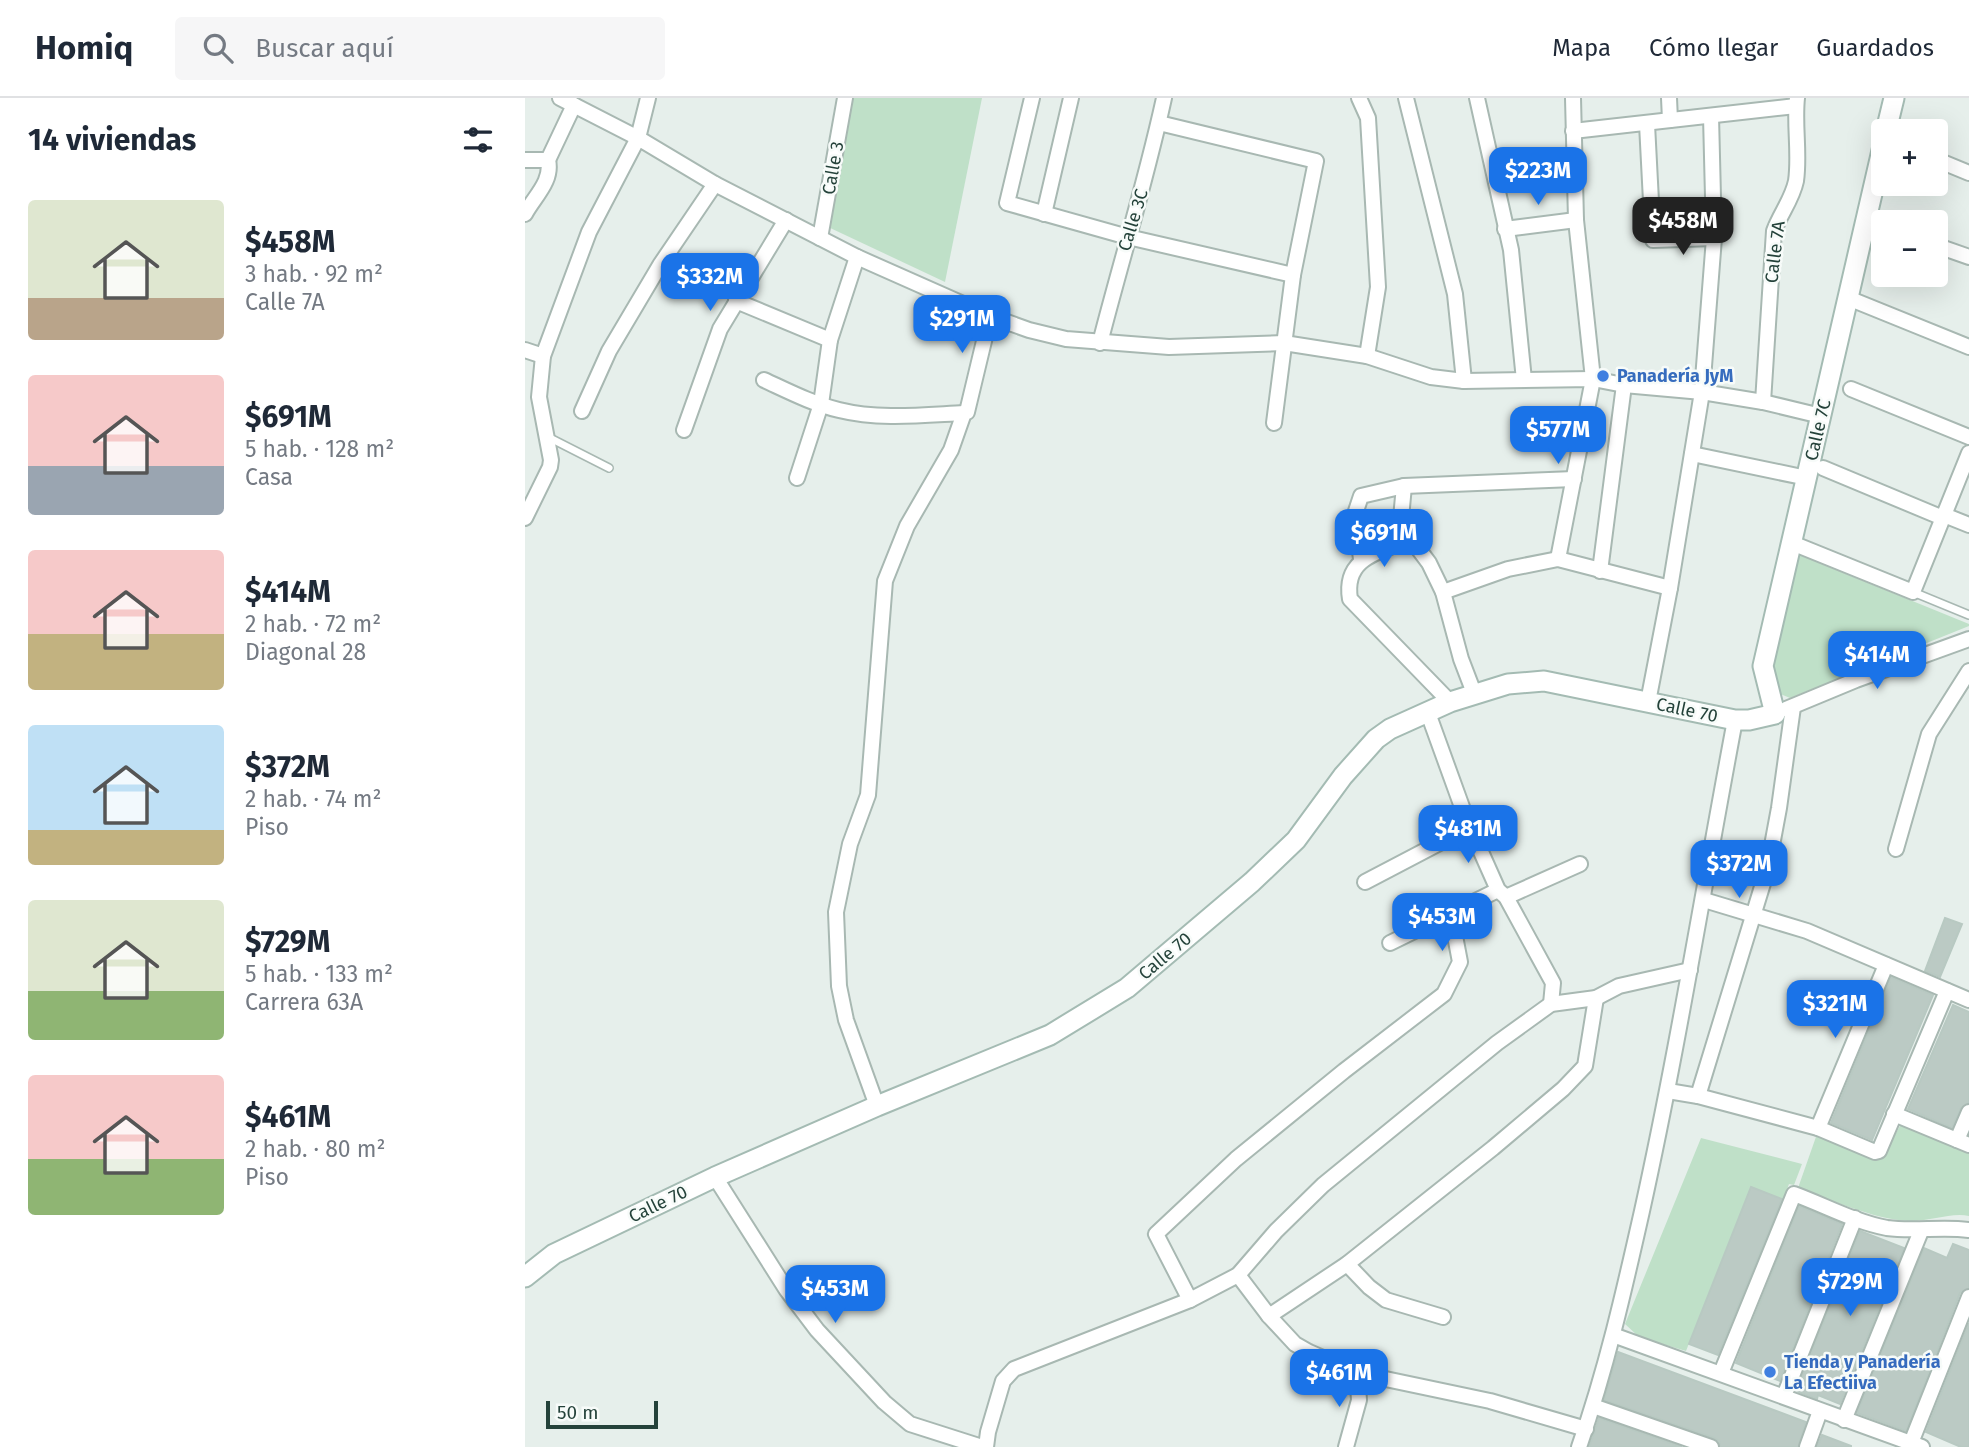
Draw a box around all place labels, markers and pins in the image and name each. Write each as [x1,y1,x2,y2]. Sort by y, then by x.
pin: $223M [1489,148,1587,207]
pin: $458M [1634,198,1732,257]
pin: $332M [661,254,759,313]
pin: $291M [913,296,1011,355]
place label: Panadería JyM [1617,365,1733,387]
marker: Panadería JyM [1595,368,1611,384]
pin: $577M [1509,406,1607,466]
pin: $691M [1335,510,1433,569]
pin: $414M [1828,632,1926,691]
pin: $481M [1419,806,1517,865]
pin: $372M [1690,840,1788,900]
pin: $453M [1393,894,1491,953]
pin: $321M [1786,981,1884,1040]
pin: $729M [1801,1258,1899,1318]
pin: $453M [786,1266,884,1325]
pin: $461M [1290,1350,1388,1409]
place label: Tienda y Panadería La Efectiiva [1784,1351,1941,1394]
marker: Tienda y Panadería La Efectiiva [1762,1364,1778,1380]

